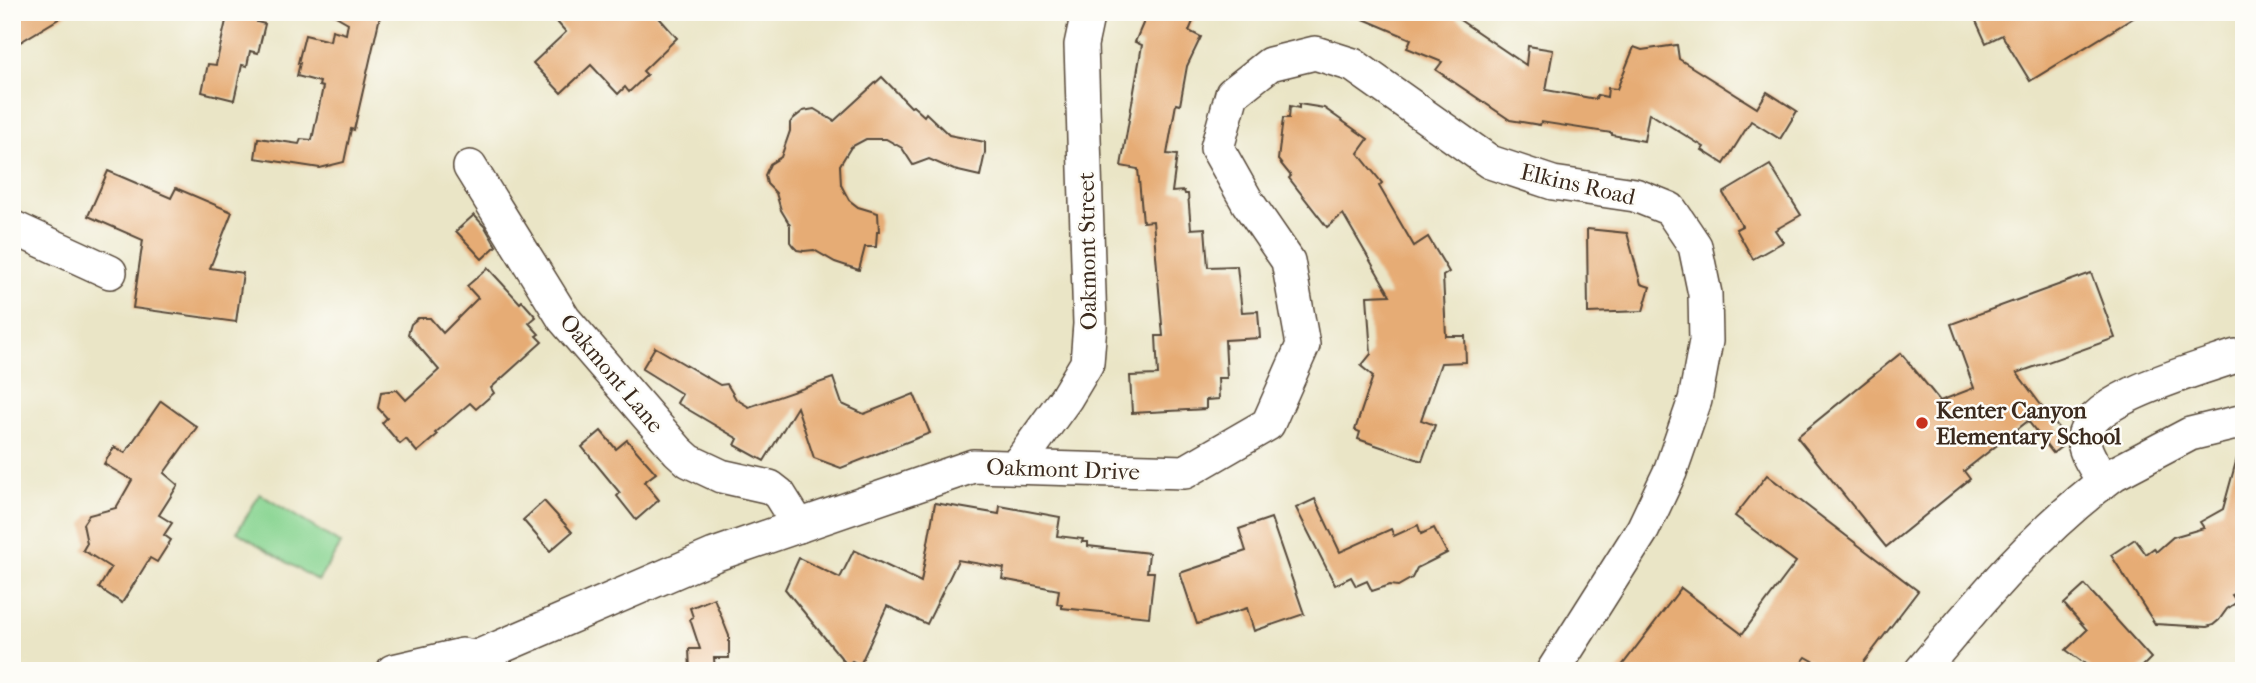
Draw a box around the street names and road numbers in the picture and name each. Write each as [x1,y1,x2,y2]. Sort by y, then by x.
street label: Elkins Road [1518,158,1638,211]
street label: Oakmont Street [1073,172,1102,330]
street label: Oakmont Lane [554,308,669,438]
street label: Oakmont Drive [986,453,1140,486]

